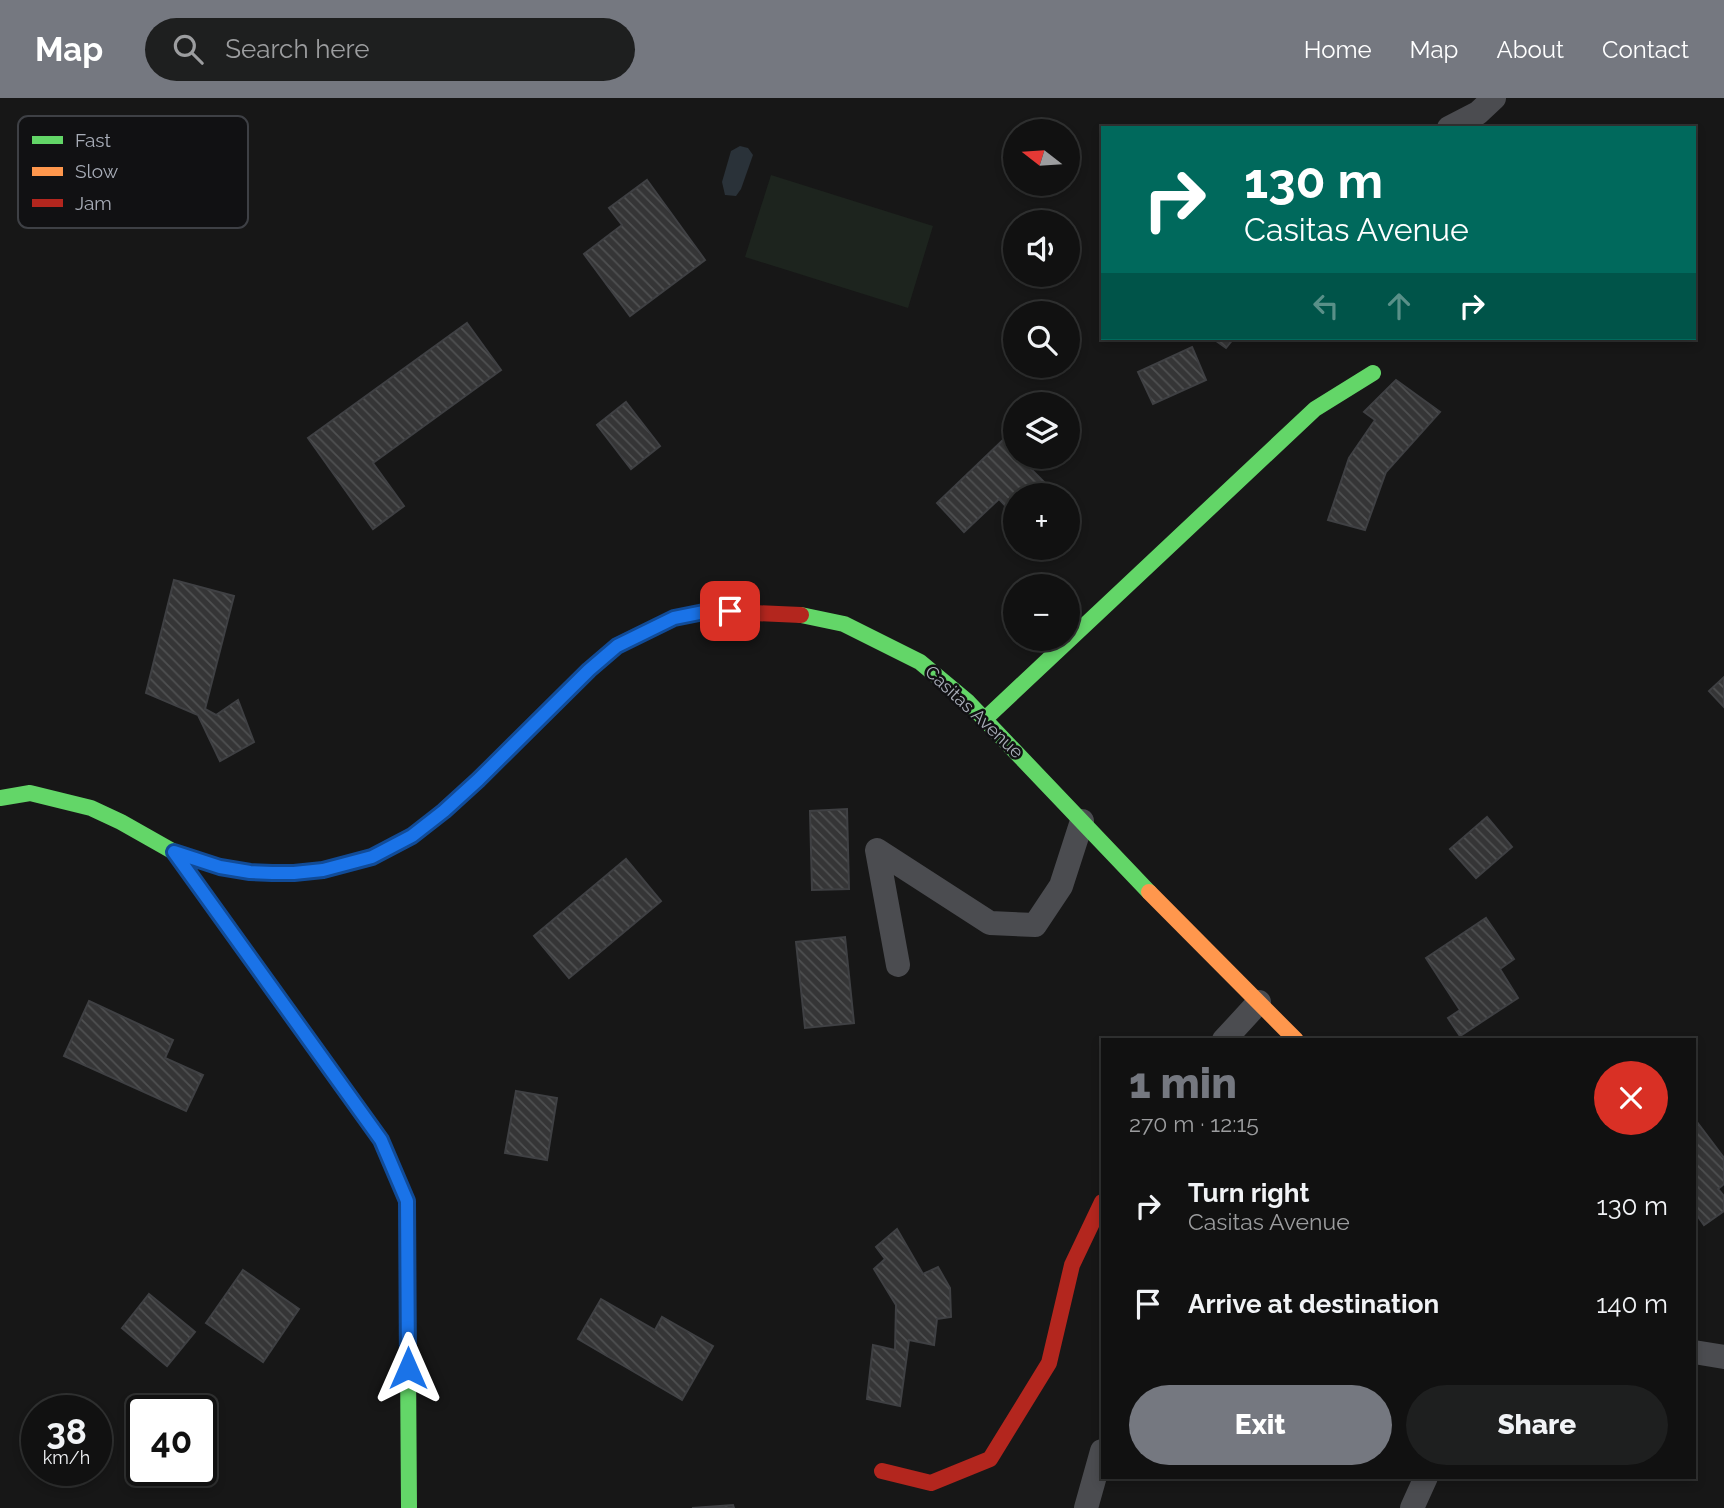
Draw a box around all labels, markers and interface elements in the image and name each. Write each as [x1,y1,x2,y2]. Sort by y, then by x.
search box [145,18,635,81]
text: Map [35,30,103,69]
icon: search [169,30,207,68]
text: Search here [225,34,370,64]
text: Home [1304,35,1372,64]
text: Map [1410,35,1458,64]
text: About [1496,35,1564,64]
text: Contact [1602,35,1689,64]
legend [18,116,248,228]
north arrow [1003,119,1080,196]
map controls [1003,119,1080,651]
text: Fast [75,129,111,151]
text: 130 m [1244,152,1383,209]
icon: right [1129,154,1220,245]
text: Slow [75,160,119,182]
text: Jam [75,192,112,214]
button: sound [1003,210,1080,287]
text: Casitas Avenue [1244,211,1469,248]
icon: left [1307,287,1345,325]
icon: ahead [1380,287,1418,325]
icon: right [1453,287,1491,325]
button: search [1003,301,1080,378]
button: layers [1003,392,1080,469]
button: + [1003,483,1080,560]
button: − [1003,574,1080,651]
pin [700,581,760,641]
icon: arrive [711,592,749,630]
street label: Casitas Avenue [921,661,1028,763]
text: 1 min [1129,1059,1237,1108]
button: close [1594,1061,1668,1135]
text: 270 m · 12:15 [1129,1110,1259,1137]
text: Turn right [1188,1178,1309,1208]
icon: right [1129,1187,1167,1225]
text: 130 m [1597,1191,1668,1221]
text: Casitas Avenue [1188,1208,1350,1235]
icon: arrive [1129,1285,1167,1323]
text: Arrive at destination [1188,1289,1439,1319]
text: 140 m [1596,1289,1668,1319]
position arrow [371,1331,445,1405]
button: Exit [1129,1385,1392,1465]
button: Share [1406,1385,1668,1465]
speed limit sign: 40 [126,1395,217,1486]
text: 38 [46,1411,87,1452]
text: km/h [43,1447,90,1468]

